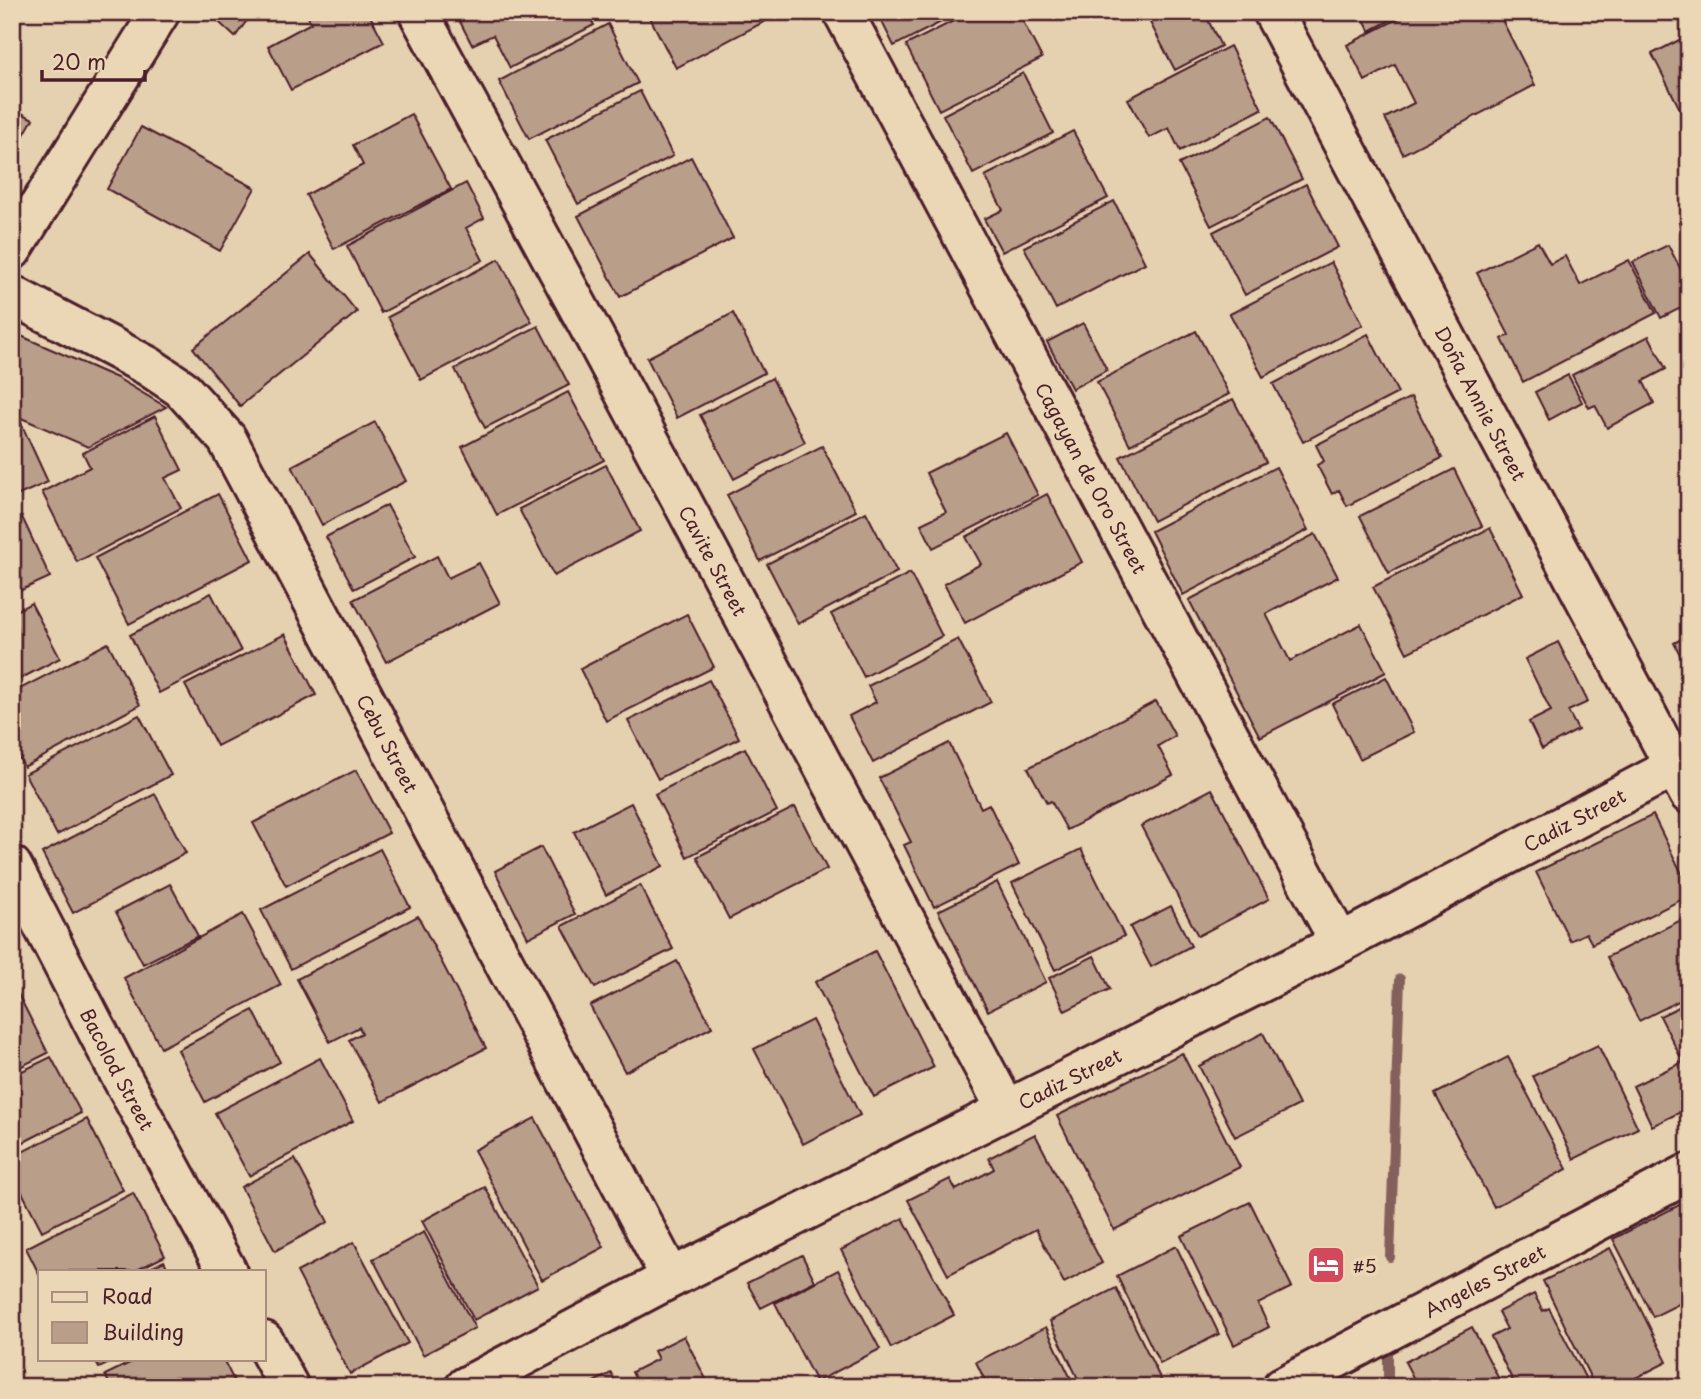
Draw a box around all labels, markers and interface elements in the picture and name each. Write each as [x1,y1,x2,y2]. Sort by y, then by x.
scale bar [42,38,145,82]
text: 20 m [52,45,106,77]
street label: Doña Annie Street [1428,321,1534,486]
street label: Cagayan de Oro Street [1029,377,1154,579]
street label: Cavite Street [673,500,755,621]
street label: Cebu Street [350,689,426,798]
street label: Cadiz Street [1518,781,1631,858]
street label: Bacolod Street [74,1003,162,1135]
street label: Cadiz Street [1013,1041,1126,1116]
street label: Angeles Street [1419,1237,1551,1324]
hotel icon: #5 [1305,1244,1347,1286]
place label: #5 [1353,1251,1377,1279]
legend [38,1270,266,1360]
text: Road [102,1279,153,1311]
text: Building [102,1315,184,1347]

